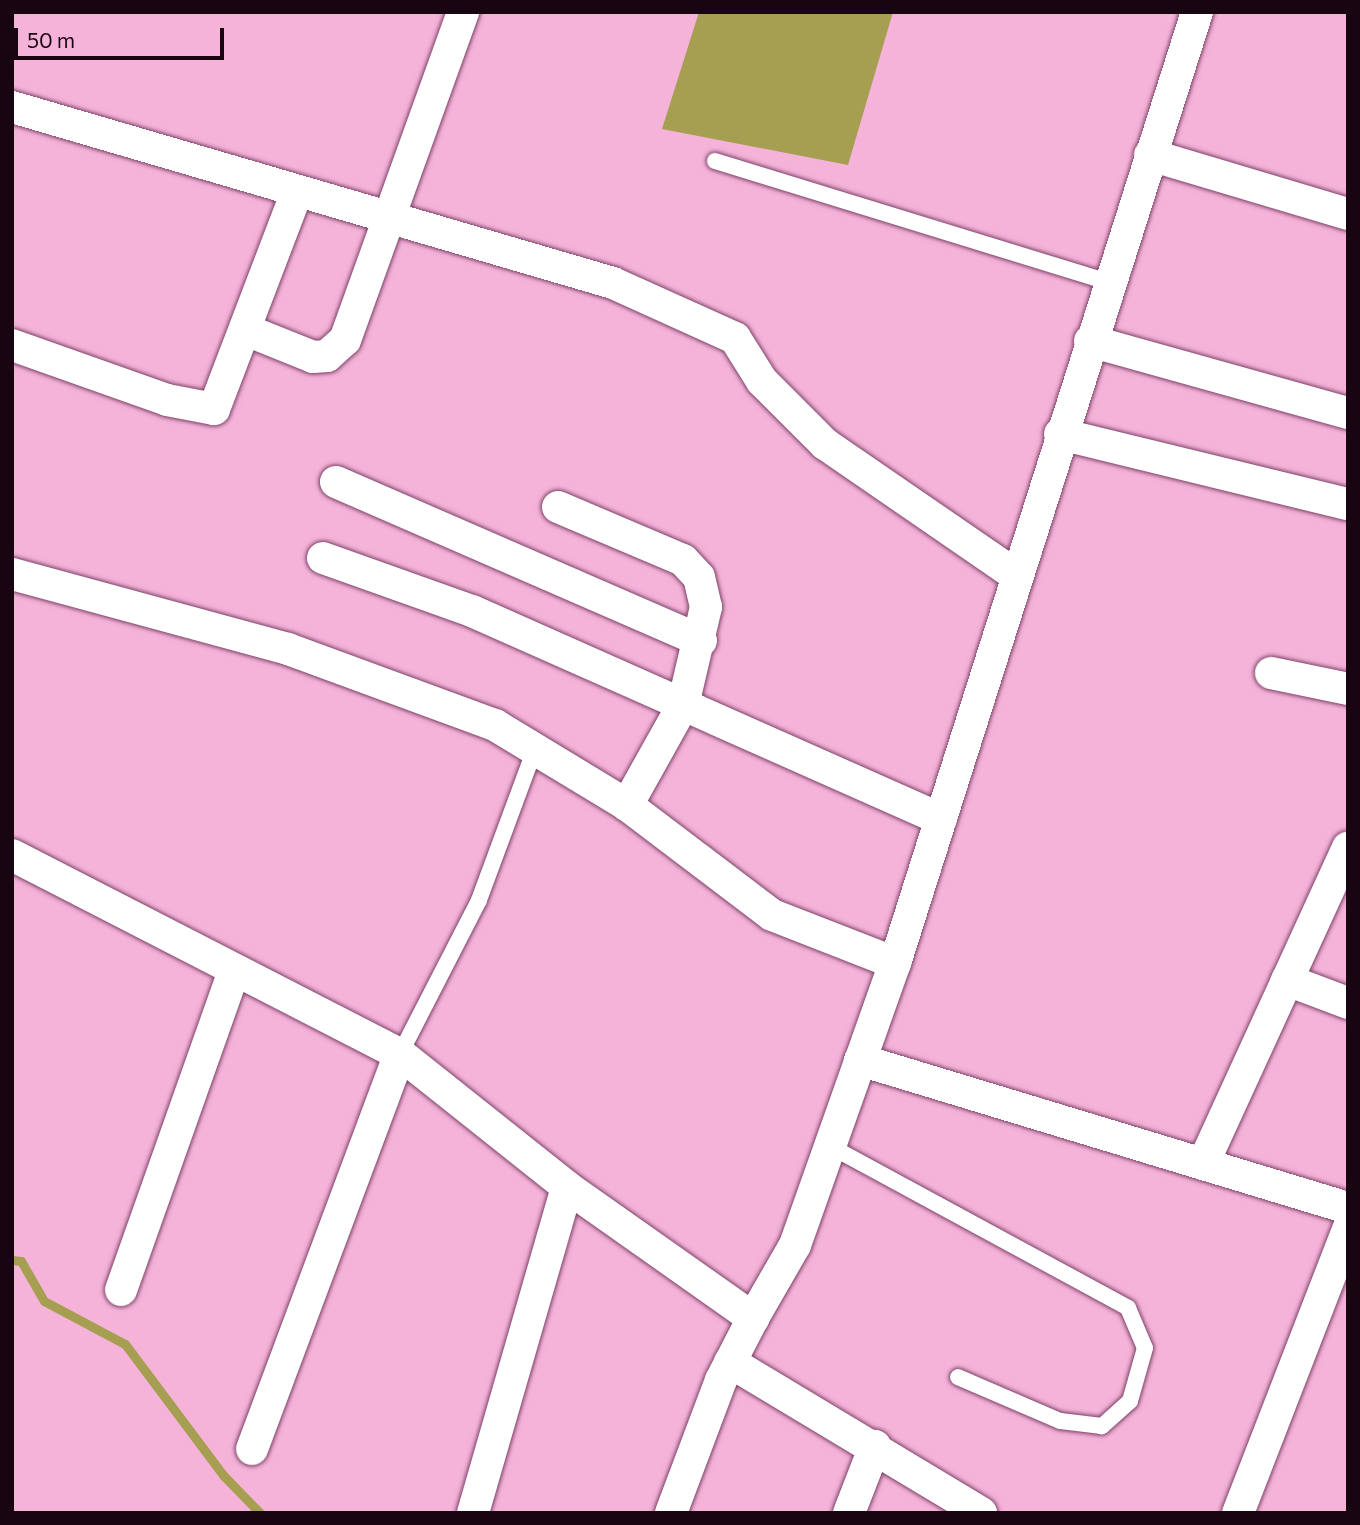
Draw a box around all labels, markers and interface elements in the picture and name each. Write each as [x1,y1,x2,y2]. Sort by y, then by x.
scale bar [18,14,228,58]
text: 50 m [27,27,75,52]

